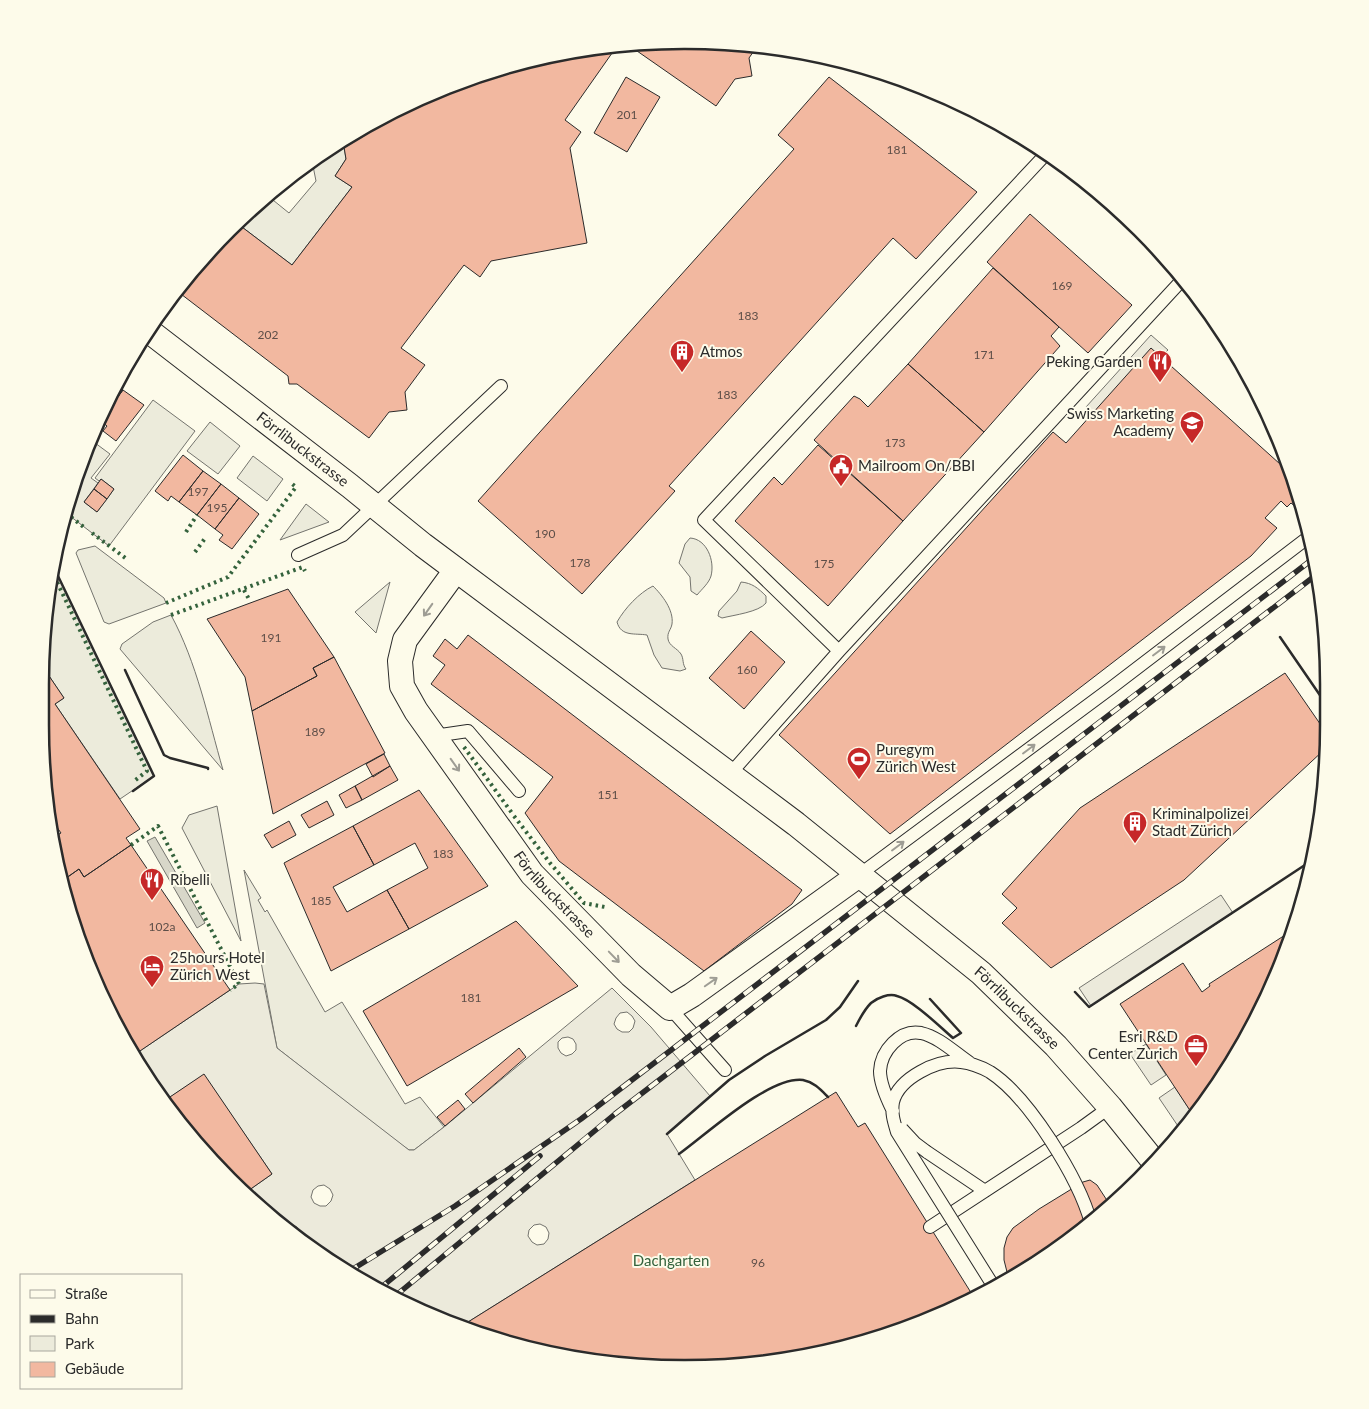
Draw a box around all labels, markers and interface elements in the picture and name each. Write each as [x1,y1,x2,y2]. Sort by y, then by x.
house number: 201 [617,107,637,122]
house number: 181 [887,142,907,157]
house number: 169 [1052,278,1072,293]
house number: 183 [738,308,758,323]
house number: 202 [258,327,278,342]
building icon: Atmos [669,339,695,373]
place label: Atmos [700,342,742,360]
house number: 171 [974,347,994,362]
restaurant icon: Peking Garden [1147,349,1173,383]
place label: Peking Garden [1046,352,1142,370]
house number: 183 [717,387,737,402]
place label: Swiss Marketing Academy [1067,404,1174,439]
street label: Förrlibuckstrasse [254,407,353,490]
school or university icon: Swiss Marketing Academy [1179,410,1205,444]
house number: 173 [885,435,905,450]
public building icon: Mailroom On/BBI [828,453,854,487]
place label: Mailroom On/BBI [858,456,975,474]
house number: 197 [188,484,208,499]
house number: 195 [207,500,227,515]
house number: 190 [535,526,555,541]
house number: 178 [570,555,590,570]
house number: 175 [814,556,834,571]
one-way arrow [423,603,433,617]
house number: 191 [261,630,281,645]
one-way arrow [1152,646,1165,657]
house number: 160 [737,662,757,677]
house number: 189 [305,724,325,739]
place label: Puregym Zürich West [876,740,956,775]
one-way arrow [1022,744,1036,754]
sports icon: Puregym Zürich West [846,746,872,780]
one-way arrow [450,758,460,772]
house number: 151 [598,787,618,802]
place label: Kriminalpolizei Stadt Zürich [1152,804,1249,839]
building icon: Kriminalpolizei Stadt Zürich [1122,810,1148,844]
one-way arrow [891,841,904,852]
house number: 183 [433,846,453,861]
street label: Förrlibuckstrasse [511,847,599,941]
restaurant icon: Ribelli [139,867,165,901]
place label: Ribelli [170,870,210,888]
house number: 185 [311,893,331,908]
house number: 102a [149,919,175,934]
place label: 25hours Hotel Zürich West [170,948,265,983]
one-way arrow [608,951,620,964]
hotel icon: 25hours Hotel Zürich West [139,954,165,988]
street label: Förrlibuckstrasse [971,962,1064,1053]
one-way arrow [704,977,718,987]
house number: 181 [461,990,481,1005]
place label: Esri R&D Center Zurich [1088,1027,1178,1062]
office icon: Esri R&D Center Zurich [1183,1033,1209,1067]
park label: Dachgarten [633,1251,709,1269]
house number: 96 [751,1255,765,1270]
legend [20,1274,182,1389]
text: Straße [65,1284,108,1302]
text: Bahn [65,1309,99,1327]
text: Park [65,1334,95,1352]
text: Gebäude [65,1359,124,1377]

